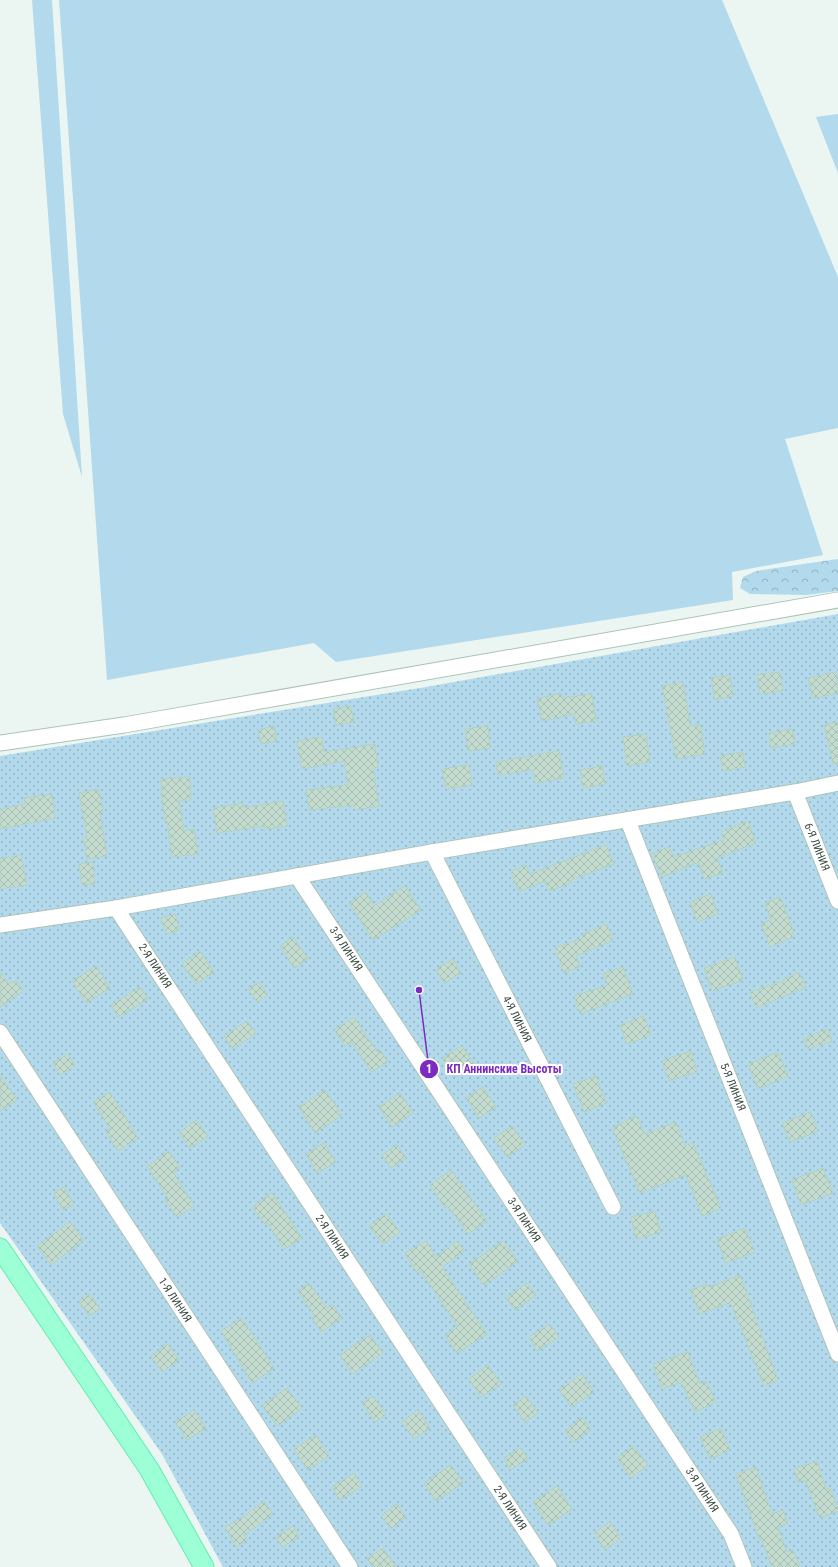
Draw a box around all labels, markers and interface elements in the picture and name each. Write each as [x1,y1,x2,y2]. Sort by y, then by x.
street label: 6-Я ЛИНИЯ [802,821,832,873]
street label: 3-Я ЛИНИЯ [327,924,365,974]
street label: 2-Я ЛИНИЯ [136,941,174,991]
street label: 4-Я ЛИНИЯ [500,994,534,1044]
callout: КП Аннинские Высоты [419,1057,570,1081]
street label: 5-Я ЛИНИЯ [718,1061,748,1113]
text: 1 [426,1062,432,1076]
text: КП Аннинские Высоты [447,1062,561,1076]
street label: 3-Я ЛИНИЯ [505,1195,543,1245]
street label: 2-Я ЛИНИЯ [313,1212,351,1262]
street label: 1-Я ЛИНИЯ [156,1275,194,1325]
street label: 3-Я ЛИНИЯ [683,1465,721,1515]
street label: 2-Я ЛИНИЯ [491,1483,529,1533]

